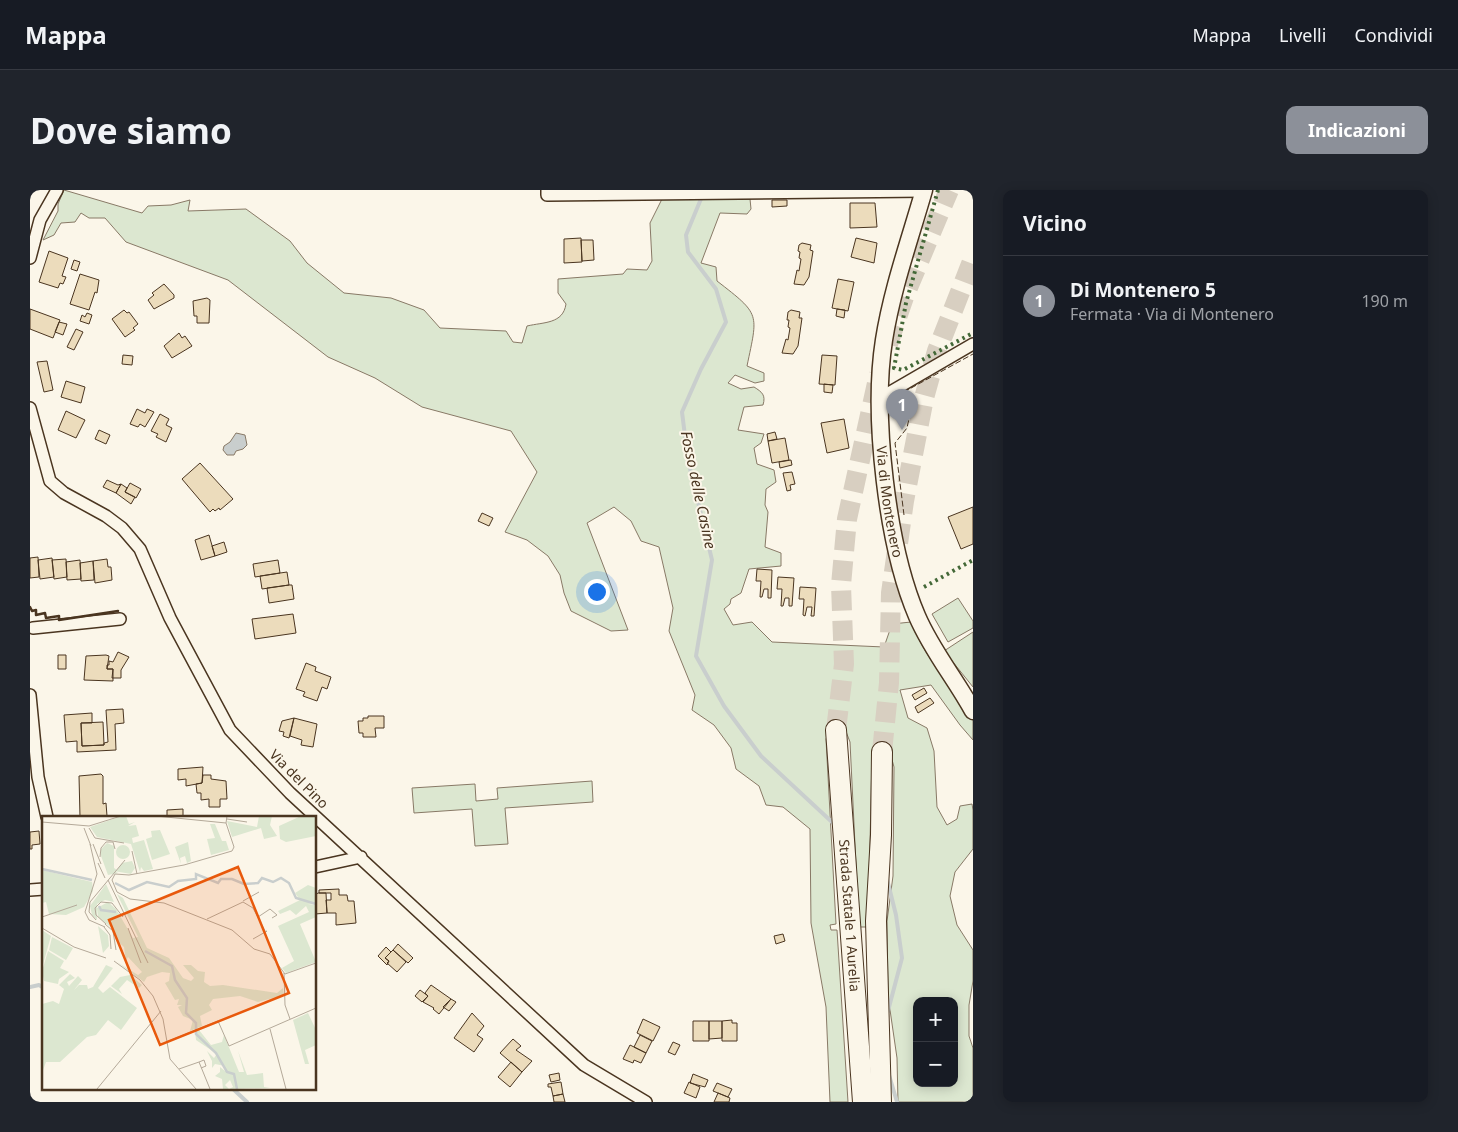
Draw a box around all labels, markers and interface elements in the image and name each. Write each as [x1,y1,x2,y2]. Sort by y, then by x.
text: Mappa [25,18,107,51]
text: Mappa [1192,23,1251,47]
text: Livelli [1279,23,1326,47]
text: Condividi [1354,23,1433,47]
button: Indicazioni [1286,106,1428,154]
text: Dove siamo [30,107,232,154]
text: Vicino [1023,209,1087,237]
text: Di Montenero 5 [1070,277,1216,303]
text: 1 [1034,290,1044,312]
text: 190 m [1361,290,1408,312]
text: Fermata · Via di Montenero [1070,303,1274,325]
pin: 1 [886,389,918,430]
water label: Fosso delle Casine [677,429,721,551]
street label: Via di Montenero [873,445,908,560]
your location [584,579,610,605]
street label: Via del Pino [266,745,333,812]
inset map [42,816,316,1090]
street label: Strada Statale 1 Aurelia [835,839,865,992]
map controls [913,997,958,1087]
button: + [913,997,958,1042]
button: − [913,1042,958,1087]

